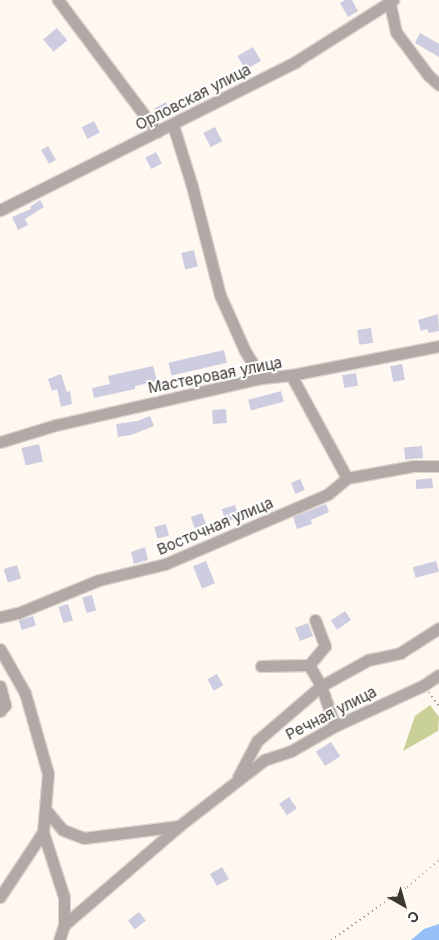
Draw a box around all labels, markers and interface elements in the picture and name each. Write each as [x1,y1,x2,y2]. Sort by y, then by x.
street label: Орловская улица [132,60,254,134]
street label: Мастеровая улица [146,353,284,397]
street label: Восточная улица [154,493,276,559]
street label: Речная улица [283,682,379,744]
north arrow [379,880,429,930]
text: С [404,907,423,927]

